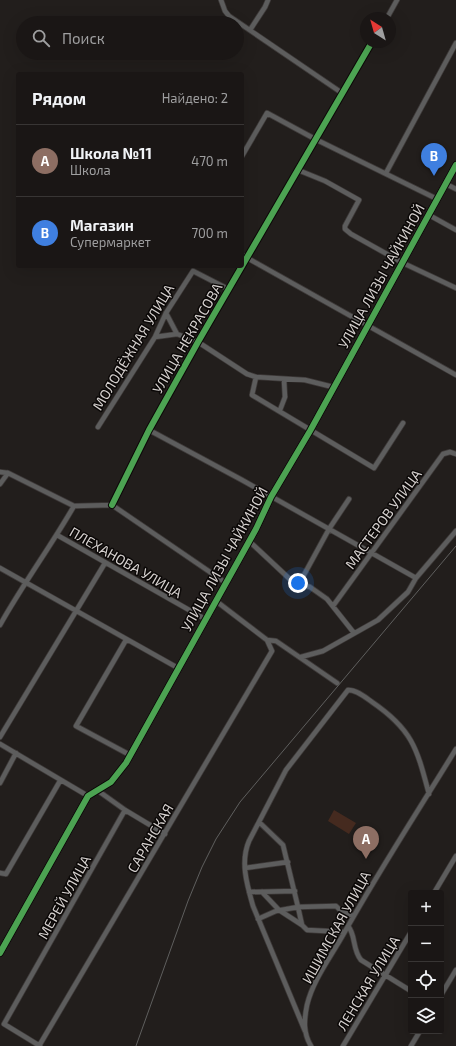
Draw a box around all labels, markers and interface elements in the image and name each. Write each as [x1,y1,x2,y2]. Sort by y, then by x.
north arrow [360,12,396,48]
search box [16,16,244,60]
icon: search [30,27,52,49]
text: Поиск [62,29,105,47]
text: Рядом [32,88,86,108]
text: Найдено: 2 [162,90,228,106]
pin: B [421,143,447,176]
text: Школа №11 [70,144,152,162]
text: A [41,153,49,169]
text: 470 m [191,153,228,169]
text: Школа [70,162,111,178]
street label: УЛИЦА ЛИЗЫ ЧАЙКИНОЙ [334,201,428,351]
text: Магазин [70,216,134,234]
text: B [41,225,49,241]
text: 700 m [191,225,228,241]
text: Супермаркет [70,234,151,250]
street label: УЛИЦА НЕКРАСОВА [148,280,226,396]
street label: МОЛОДЁЖНАЯ УЛИЦА [89,281,178,413]
street label: МАСТЕРОВ УЛИЦА [341,466,425,572]
street label: УЛИЦА ЛИЗЫ ЧАЙКИНОЙ [177,484,271,634]
street label: ПЛЕХАНОВА УЛИЦА [67,523,186,601]
your location [288,573,308,593]
street label: САРАНСКАЯ [123,801,177,875]
pin: A [353,826,379,859]
street label: МЕРЕЙ УЛИЦА [34,852,94,942]
street label: ИШИМСКАЯ УЛИЦА [298,868,374,986]
map controls [408,890,444,1034]
button: + [408,890,444,926]
button: − [408,926,444,962]
street label: ЛЕНСКАЯ УЛИЦА [333,932,403,1033]
button: locate [408,962,444,998]
button: layers [408,998,444,1034]

